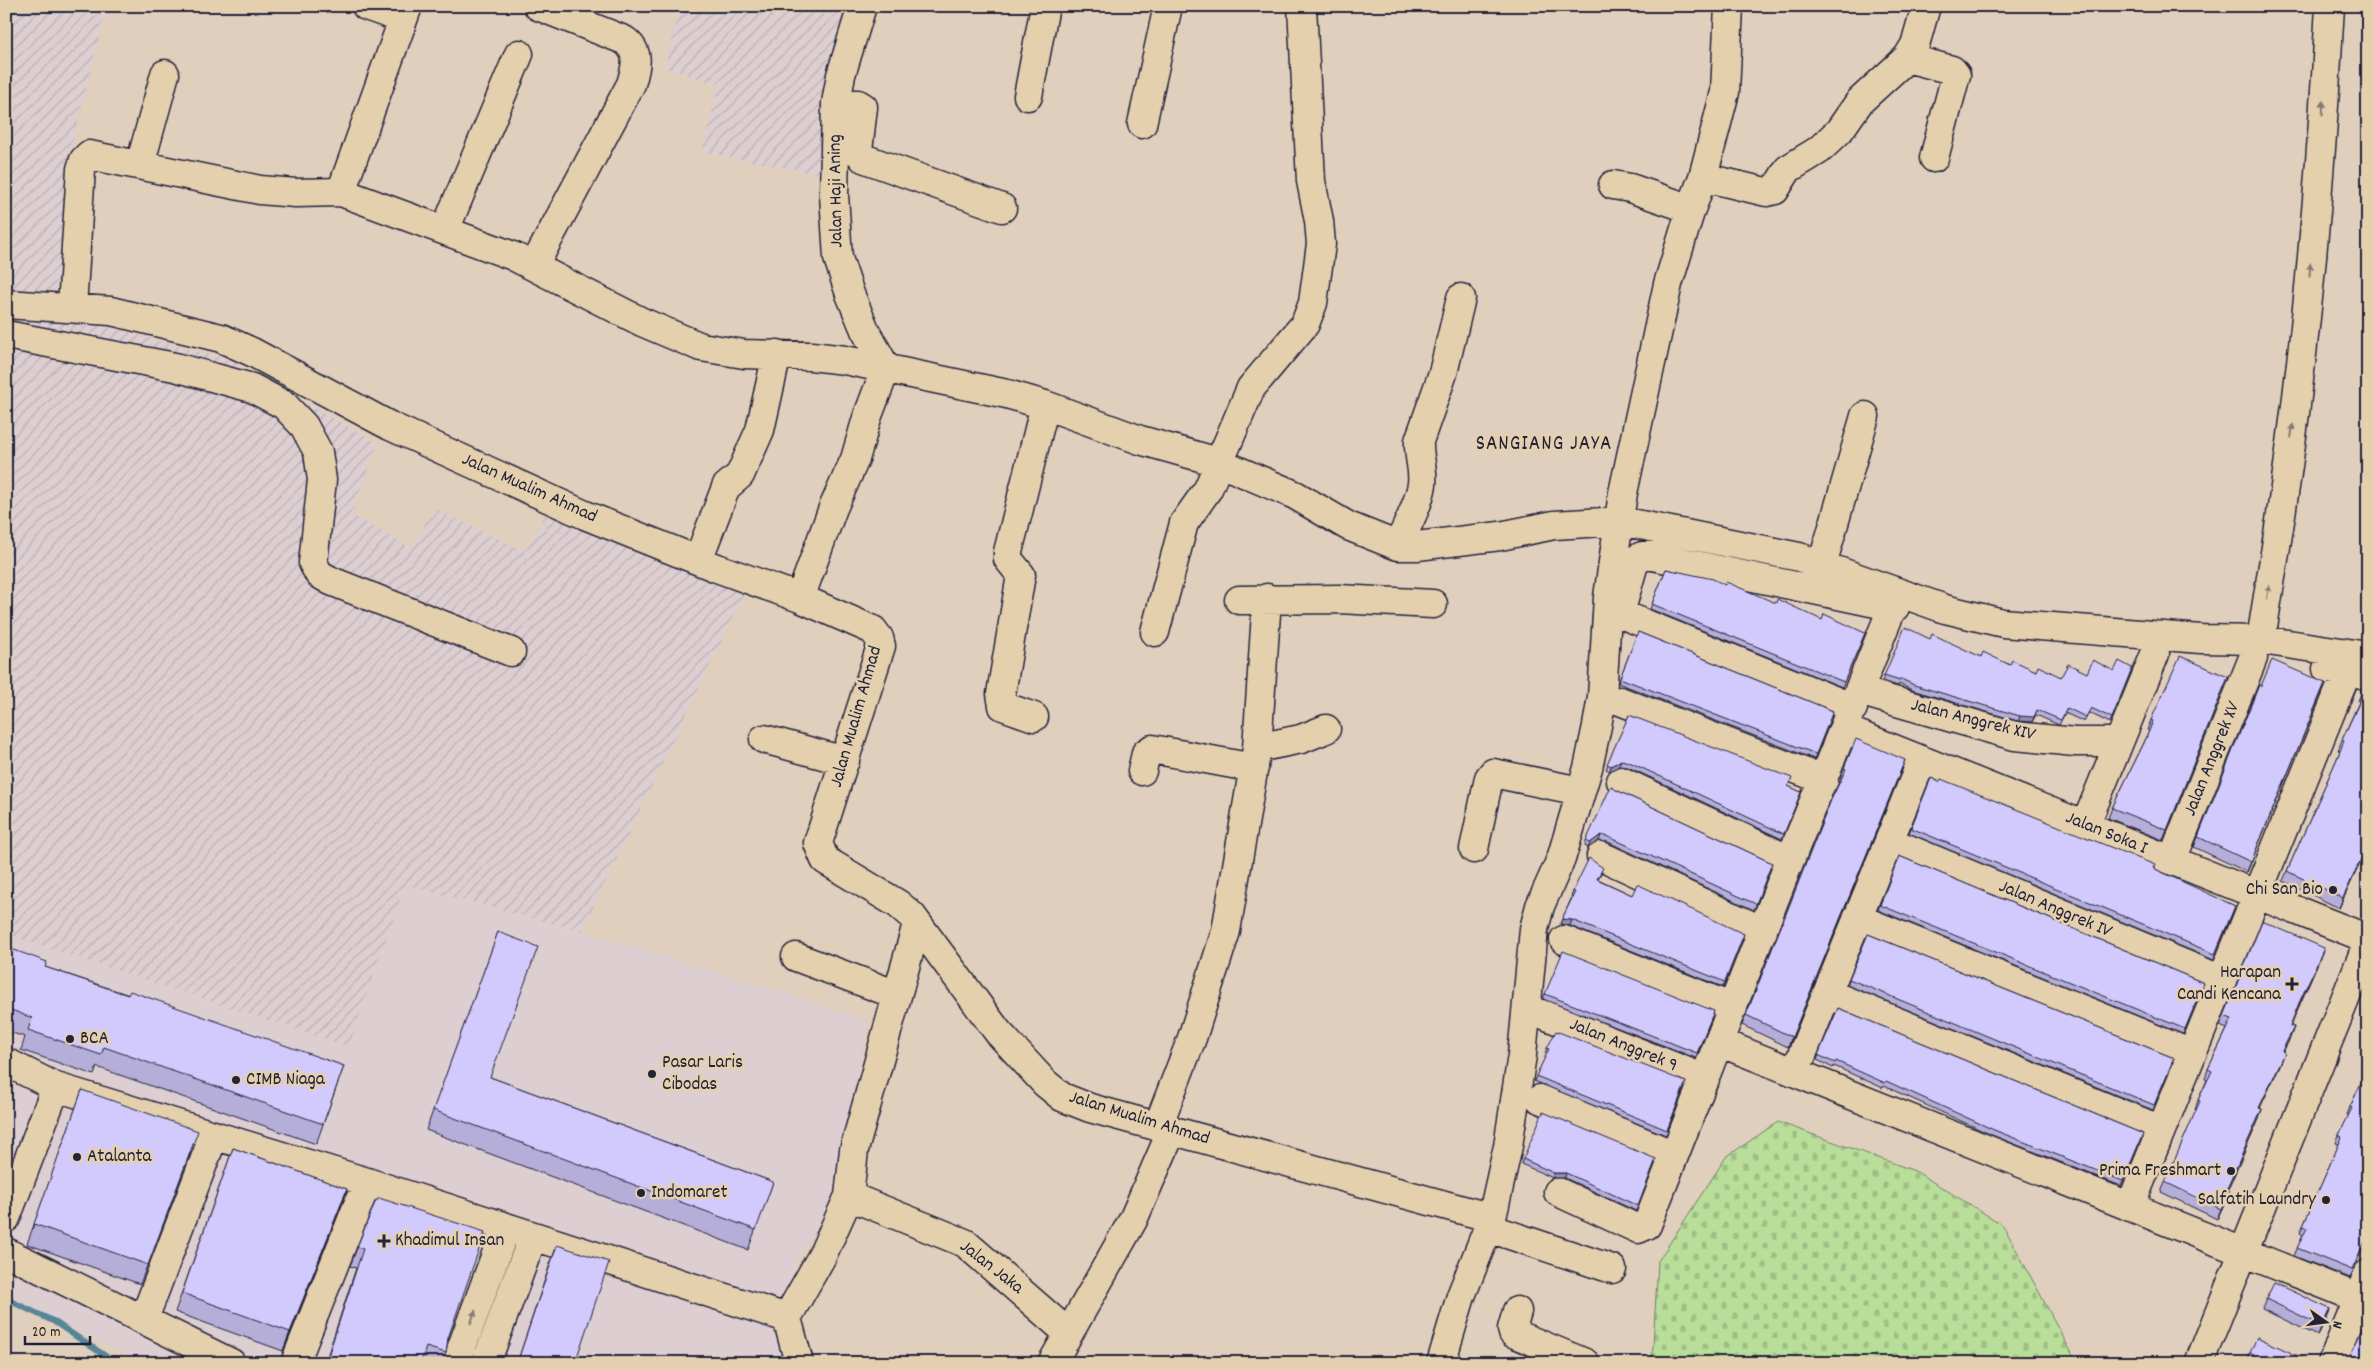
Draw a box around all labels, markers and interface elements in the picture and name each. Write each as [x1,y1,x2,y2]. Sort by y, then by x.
one-way arrow [2320,99,2328,115]
street label: Jalan Haji Aning [823,134,851,248]
one-way arrow [2306,261,2314,277]
one-way arrow [2288,423,2296,439]
district label: SANGIANG JAYA [1476,430,1612,460]
street label: Jalan Mualim Ahmad [457,447,601,531]
one-way arrow [2264,583,2272,599]
street label: Jalan Mualim Ahmad [824,643,890,791]
street label: Jalan Anggrek XIV [1908,692,2038,750]
street label: Jalan Anggrek XV [2178,698,2248,820]
street label: Jalan Soka I [2061,805,2151,863]
street label: Jalan Anggrek IV [1994,874,2116,946]
place label: Chi San Bio [2246,877,2323,904]
marker: Chi San Bio [2327,884,2339,896]
place label: Harapan Candi Kencana [2177,960,2282,1009]
marker: Harapan Candi Kencana [2285,977,2299,991]
street label: Jalan Anggrek 9 [1565,1012,1681,1080]
place label: BCA [80,1026,109,1053]
marker: BCA [64,1033,76,1045]
place label: Pasar Laris Cibodas [662,1050,743,1099]
place label: CIMB Niaga [246,1067,326,1094]
marker: Pasar Laris Cibodas [646,1068,658,1080]
marker: CIMB Niaga [230,1074,242,1086]
street label: Jalan Mualim Ahmad [1065,1085,1213,1153]
place label: Atalanta [87,1144,153,1171]
marker: Atalanta [71,1151,83,1163]
place label: Prima Freshmart [2099,1158,2221,1185]
marker: Prima Freshmart [2225,1165,2237,1177]
place label: Indomaret [651,1180,727,1207]
marker: Indomaret [635,1187,647,1199]
place label: Salfatih Laundry [2198,1187,2316,1214]
marker: Salfatih Laundry [2320,1194,2332,1206]
place label: Khadimul Insan [395,1228,504,1255]
marker: Khadimul Insan [377,1234,391,1248]
street label: Jalan Jaka [953,1234,1030,1302]
north arrow [2302,1296,2352,1346]
one-way arrow [469,1309,477,1324]
scale bar [25,1314,90,1346]
text: N [2326,1319,2347,1331]
text: 20 m [32,1322,60,1344]

